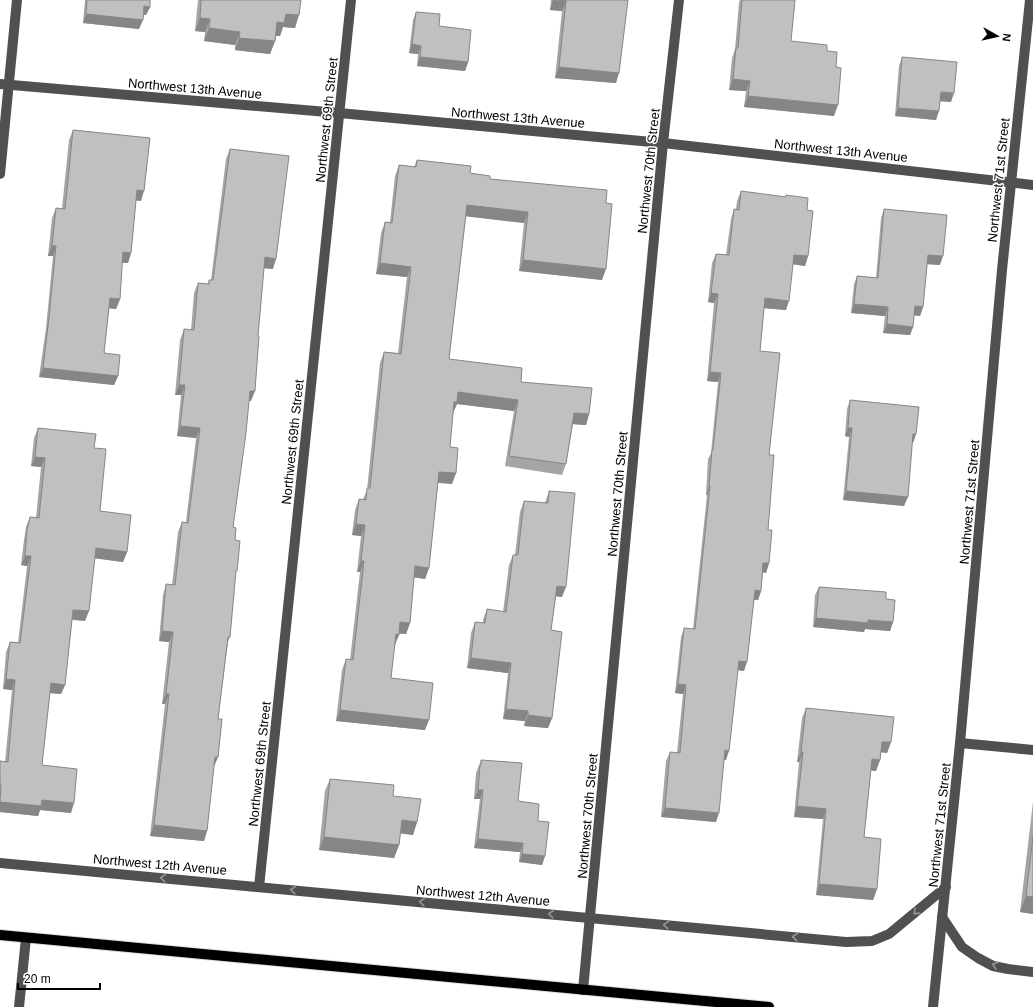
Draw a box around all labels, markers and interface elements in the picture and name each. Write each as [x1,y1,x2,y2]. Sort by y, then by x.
north arrow [977,16,1017,56]
text: N [1000,33,1013,42]
street label: Northwest 69th Street [312,56,341,183]
street label: Northwest 13th Avenue [127,75,262,102]
street label: Northwest 13th Avenue [450,104,585,131]
street label: Northwest 70th Street [634,107,663,234]
street label: Northwest 71st Street [985,117,1013,243]
street label: Northwest 13th Avenue [773,136,908,165]
street label: Northwest 69th Street [278,378,307,505]
street label: Northwest 70th Street [605,430,630,557]
street label: Northwest 71st Street [957,439,982,565]
street label: Northwest 69th Street [245,700,274,827]
street label: Northwest 70th Street [575,752,600,879]
street label: Northwest 71st Street [926,762,954,888]
street label: Northwest 12th Avenue [92,851,227,878]
one-way arrow [160,873,166,882]
street label: Northwest 12th Avenue [415,882,550,909]
one-way arrow [290,886,296,895]
one-way arrow [419,898,425,907]
one-way arrow [913,908,921,915]
one-way arrow [548,910,555,919]
one-way arrow [663,921,669,930]
one-way arrow [792,933,798,942]
one-way arrow [991,962,998,970]
scale bar [18,965,100,991]
text: 20 m [24,972,51,986]

